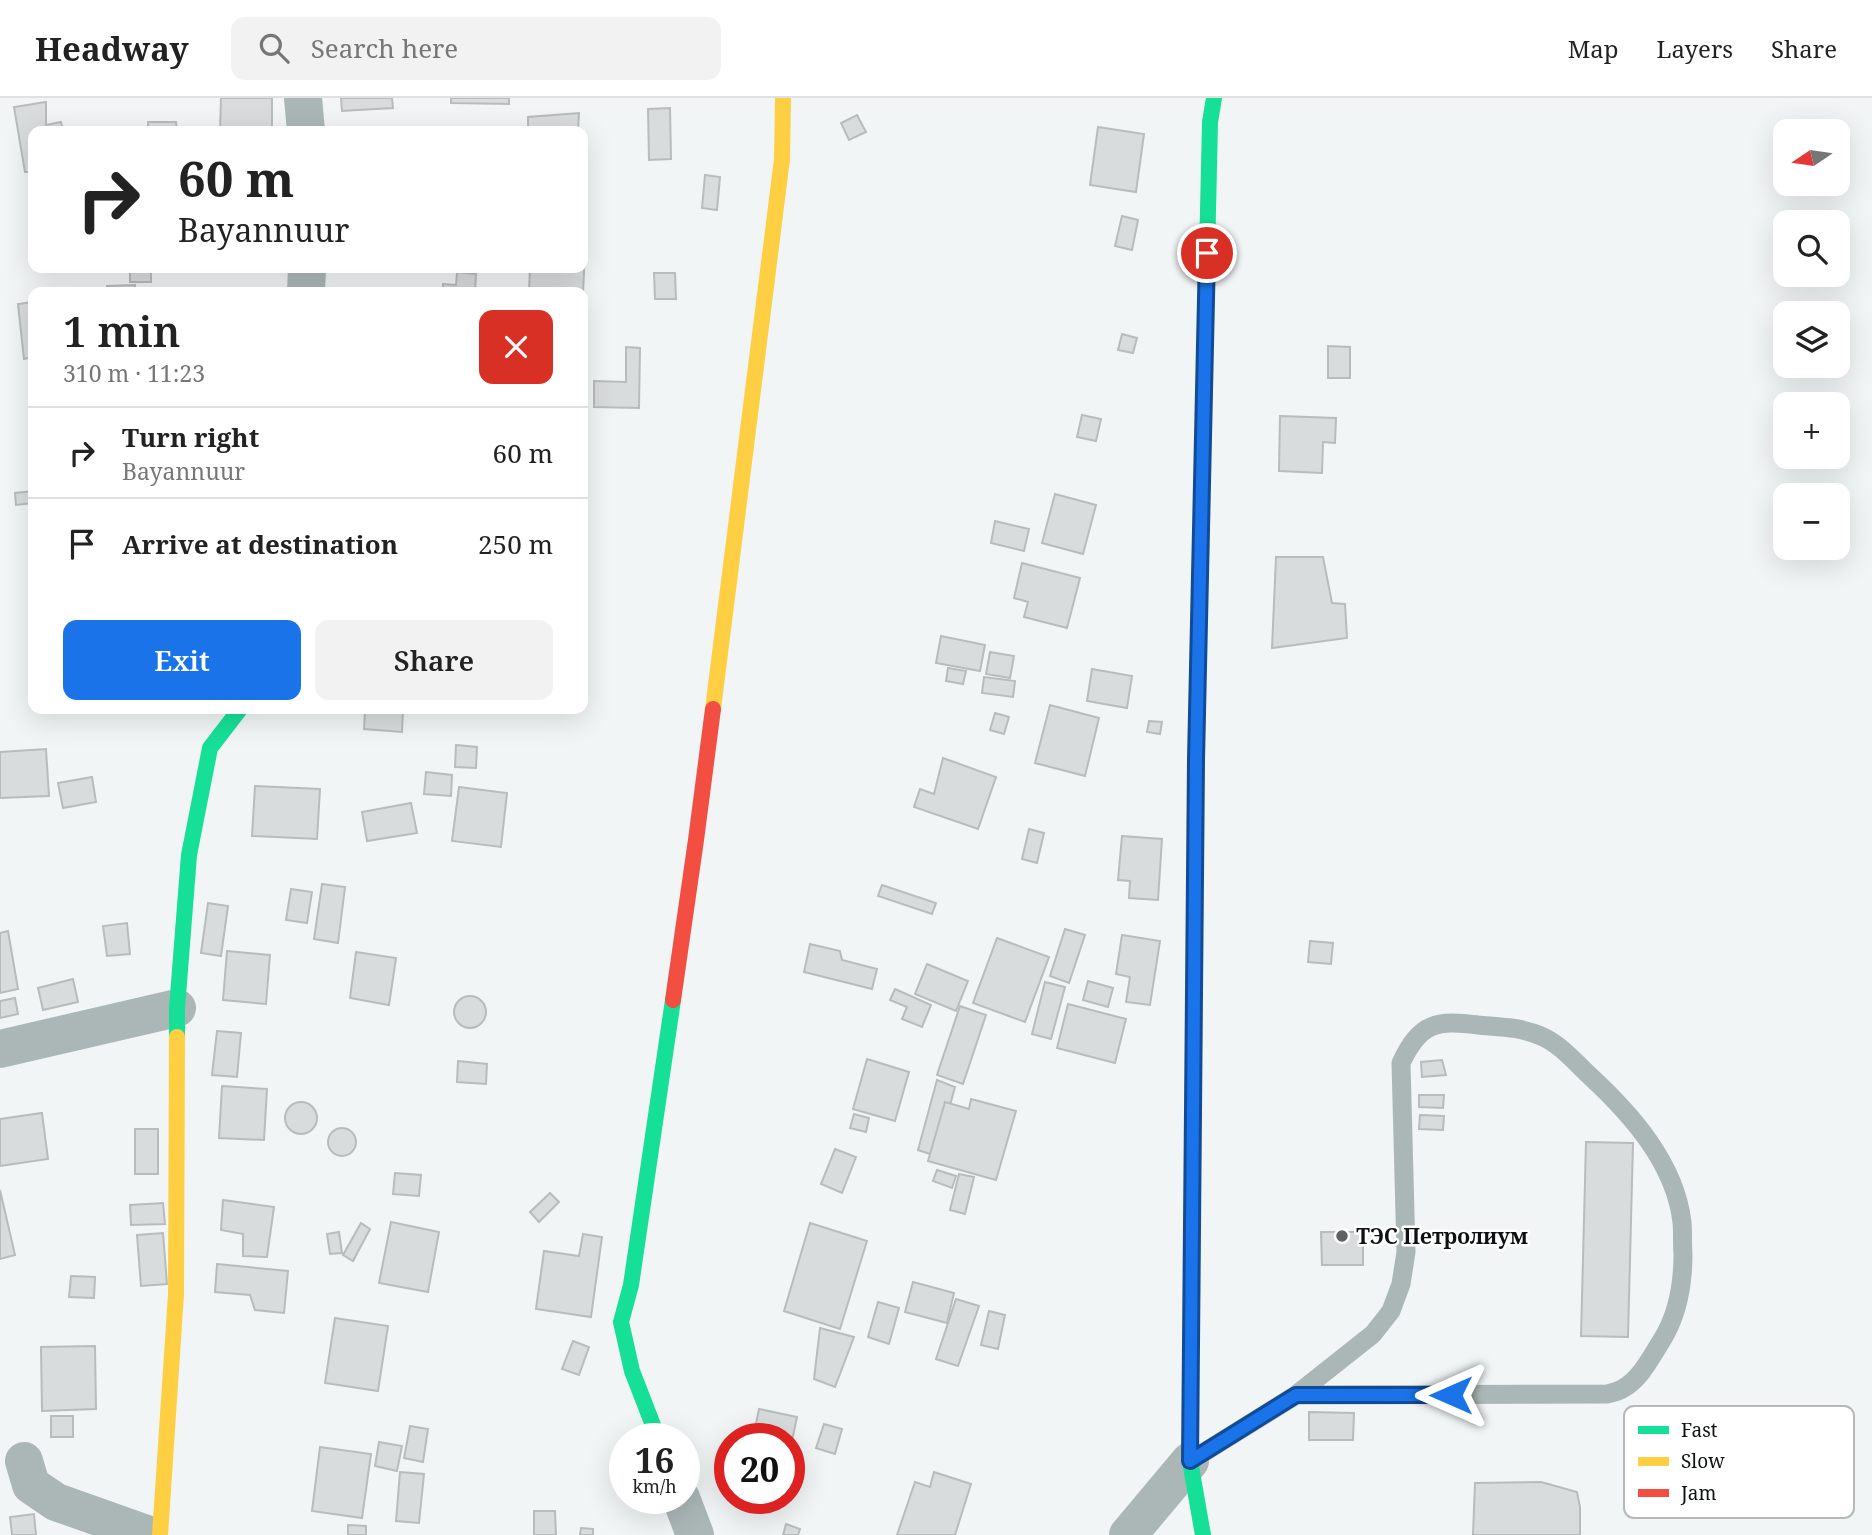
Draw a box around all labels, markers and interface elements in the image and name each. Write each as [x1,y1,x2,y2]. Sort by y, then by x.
search box [231,17,721,80]
text: Headway [35,26,189,71]
icon: search [255,29,293,67]
text: Search here [311,30,458,66]
text: Map [1568,32,1619,65]
text: Layers [1657,32,1733,65]
text: Share [1771,32,1837,65]
north arrow [1773,119,1850,196]
map controls [1773,119,1850,560]
text: 60 m [178,145,294,211]
icon: right [63,154,154,245]
text: Bayannuur [178,208,349,251]
button: search [1773,210,1850,287]
pin [1177,223,1237,283]
icon: arrive [1188,234,1226,272]
button: layers [1773,301,1850,378]
text: 1 min [63,302,180,359]
button: close [479,310,553,384]
text: 310 m · 11:23 [63,357,205,389]
button: + [1773,392,1850,469]
text: Turn right [122,419,259,455]
icon: right [63,434,101,472]
text: 60 m [493,435,553,471]
text: Bayannuur [122,455,245,487]
button: − [1773,483,1850,560]
icon: arrive [63,525,101,563]
text: Arrive at destination [122,526,398,562]
text: 250 m [478,526,553,562]
button: Exit [63,620,301,700]
button: Share [315,620,553,700]
place label: ТЭС Петролиум [1356,1222,1528,1250]
marker: ТЭС Петролиум [1334,1228,1350,1244]
position arrow [1414,1358,1488,1432]
legend [1624,1406,1854,1518]
text: Fast [1681,1417,1718,1443]
speed limit sign: 20 [714,1423,805,1514]
text: 16 [635,1436,674,1483]
text: Slow [1681,1448,1725,1474]
text: km/h [632,1474,677,1498]
text: Jam [1680,1480,1716,1506]

